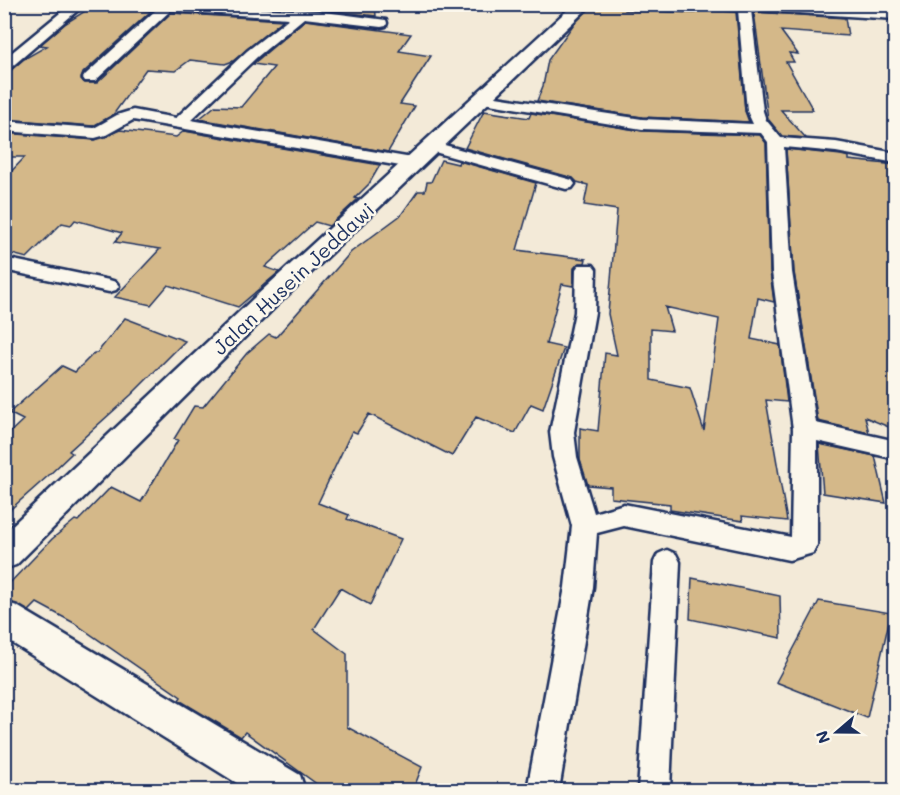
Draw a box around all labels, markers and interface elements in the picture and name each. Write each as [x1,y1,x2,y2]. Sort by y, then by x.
street label: Jalan Husein Jeddawi [207,196,379,360]
north arrow [807,702,867,762]
text: N [810,728,834,747]

